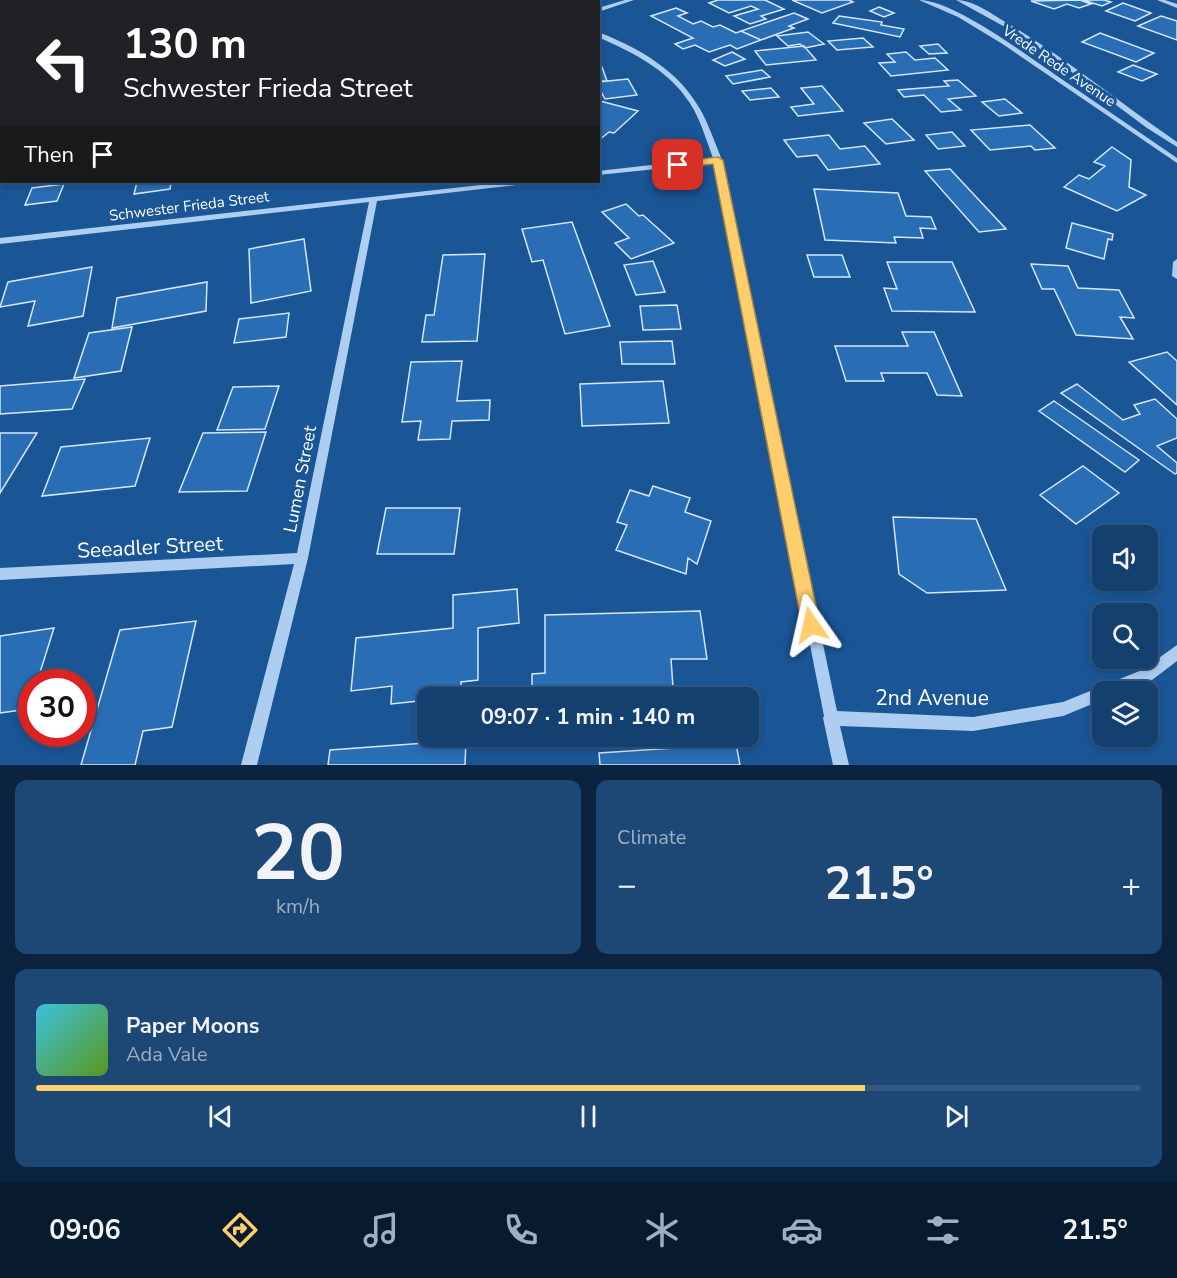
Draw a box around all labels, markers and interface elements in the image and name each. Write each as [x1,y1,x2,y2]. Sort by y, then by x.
text: 130 m [123,16,247,73]
street label: Vrede Rede Avenue [998,20,1120,111]
icon: left [24,24,102,102]
text: Schwester Frieda Street [123,70,413,107]
icon: arrive [86,138,119,171]
pin [652,139,703,190]
text: Then [24,140,74,170]
icon: arrive [661,148,694,181]
street label: Schwester Frieda Street [108,186,271,226]
street label: Lumen Street [278,423,322,535]
map controls [1092,525,1158,747]
button: sound [1092,525,1158,591]
street label: Seeadler Street [76,529,224,565]
position arrow [779,593,843,657]
button: search [1092,603,1158,669]
speed limit sign: 30 [18,669,96,747]
button: layers [1092,681,1158,747]
street label: 2nd Avenue [875,684,989,712]
text: 09:07 · 1 min · 140 m [481,702,695,732]
text: 20 [251,800,345,907]
text: Climate [617,824,686,851]
text: 21.5° [824,854,934,915]
text: − [617,863,637,908]
text: + [1121,863,1141,908]
text: km/h [276,893,320,920]
text: Paper Moons [126,1011,260,1041]
text: Ada Vale [126,1041,208,1068]
icon: previous [204,1100,237,1133]
icon: pause [572,1100,605,1133]
icon: next [940,1100,973,1133]
icon: directions [219,1209,261,1251]
icon: music [360,1209,402,1251]
icon: phone [500,1209,542,1251]
icon: climate [641,1209,683,1251]
icon: car [781,1209,823,1251]
icon: filters [922,1209,964,1251]
text: 09:06 [49,1212,121,1249]
text: 21.5° [1062,1212,1128,1249]

